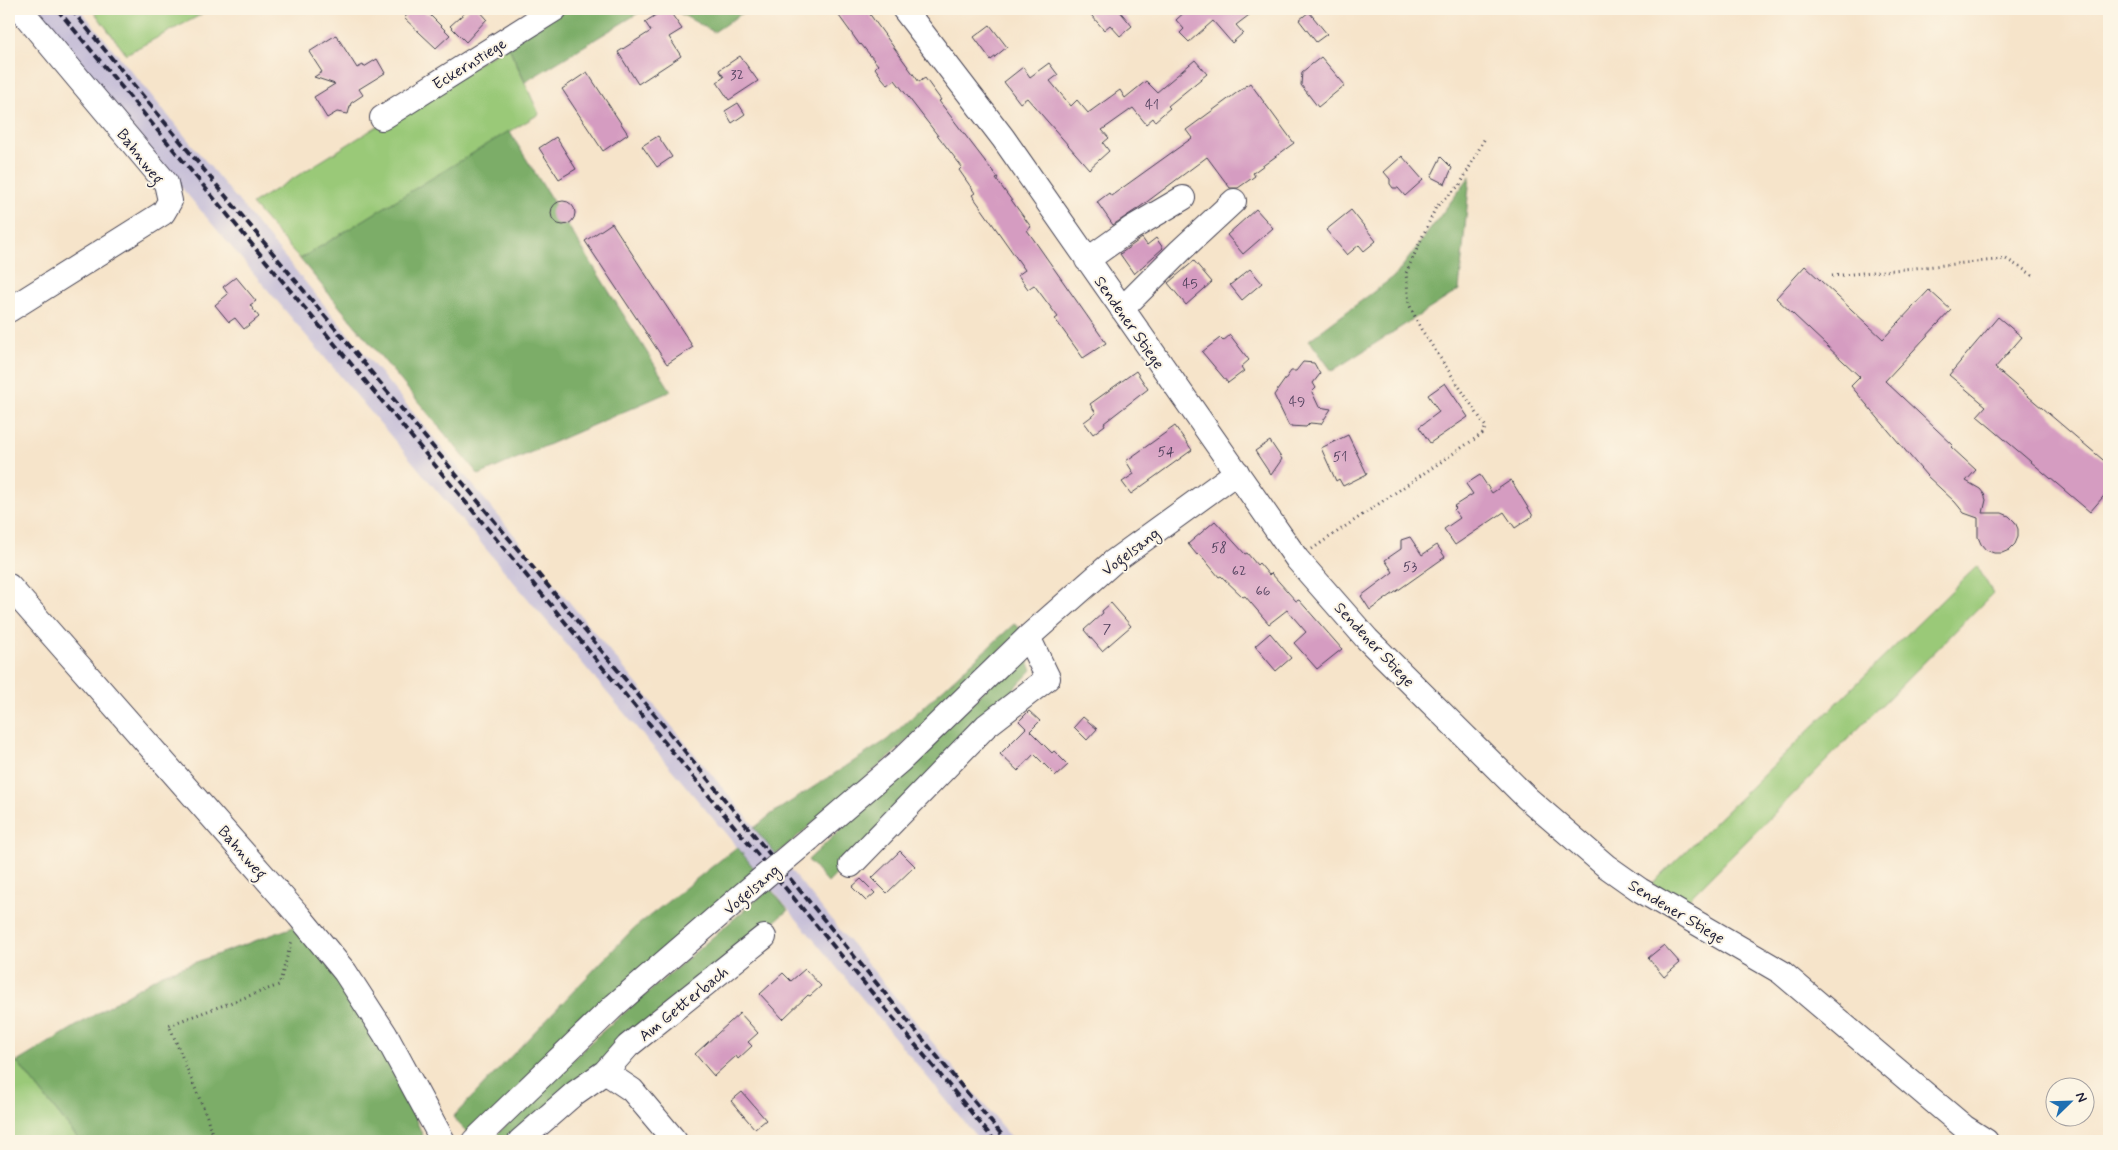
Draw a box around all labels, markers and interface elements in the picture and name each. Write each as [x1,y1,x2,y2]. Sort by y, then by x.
street label: Eckernstiege [429,33,511,95]
house number: 32 [730,66,744,84]
house number: 41 [1145,96,1159,114]
street label: Bahnweg [111,125,168,190]
street label: Sendener Stiege [1089,272,1169,374]
house number: 45 [1182,275,1198,293]
house number: 49 [1289,393,1305,411]
house number: 54 [1158,443,1175,461]
house number: 51 [1333,448,1347,466]
street label: Vogelsang [1098,523,1165,582]
house number: 58 [1211,539,1227,557]
house number: 53 [1403,558,1417,576]
house number: 62 [1232,562,1246,580]
house number: 66 [1256,582,1271,600]
street label: Sendener Stiege [1329,598,1419,692]
house number: 7 [1103,620,1112,638]
street label: Bahnweg [212,822,271,885]
street label: Vogelsang [719,860,785,921]
street label: Sendener Stiege [1624,875,1728,949]
street label: Am Getterbach [635,962,733,1047]
north arrow [2046,1078,2096,1128]
text: N [2071,1090,2091,1105]

